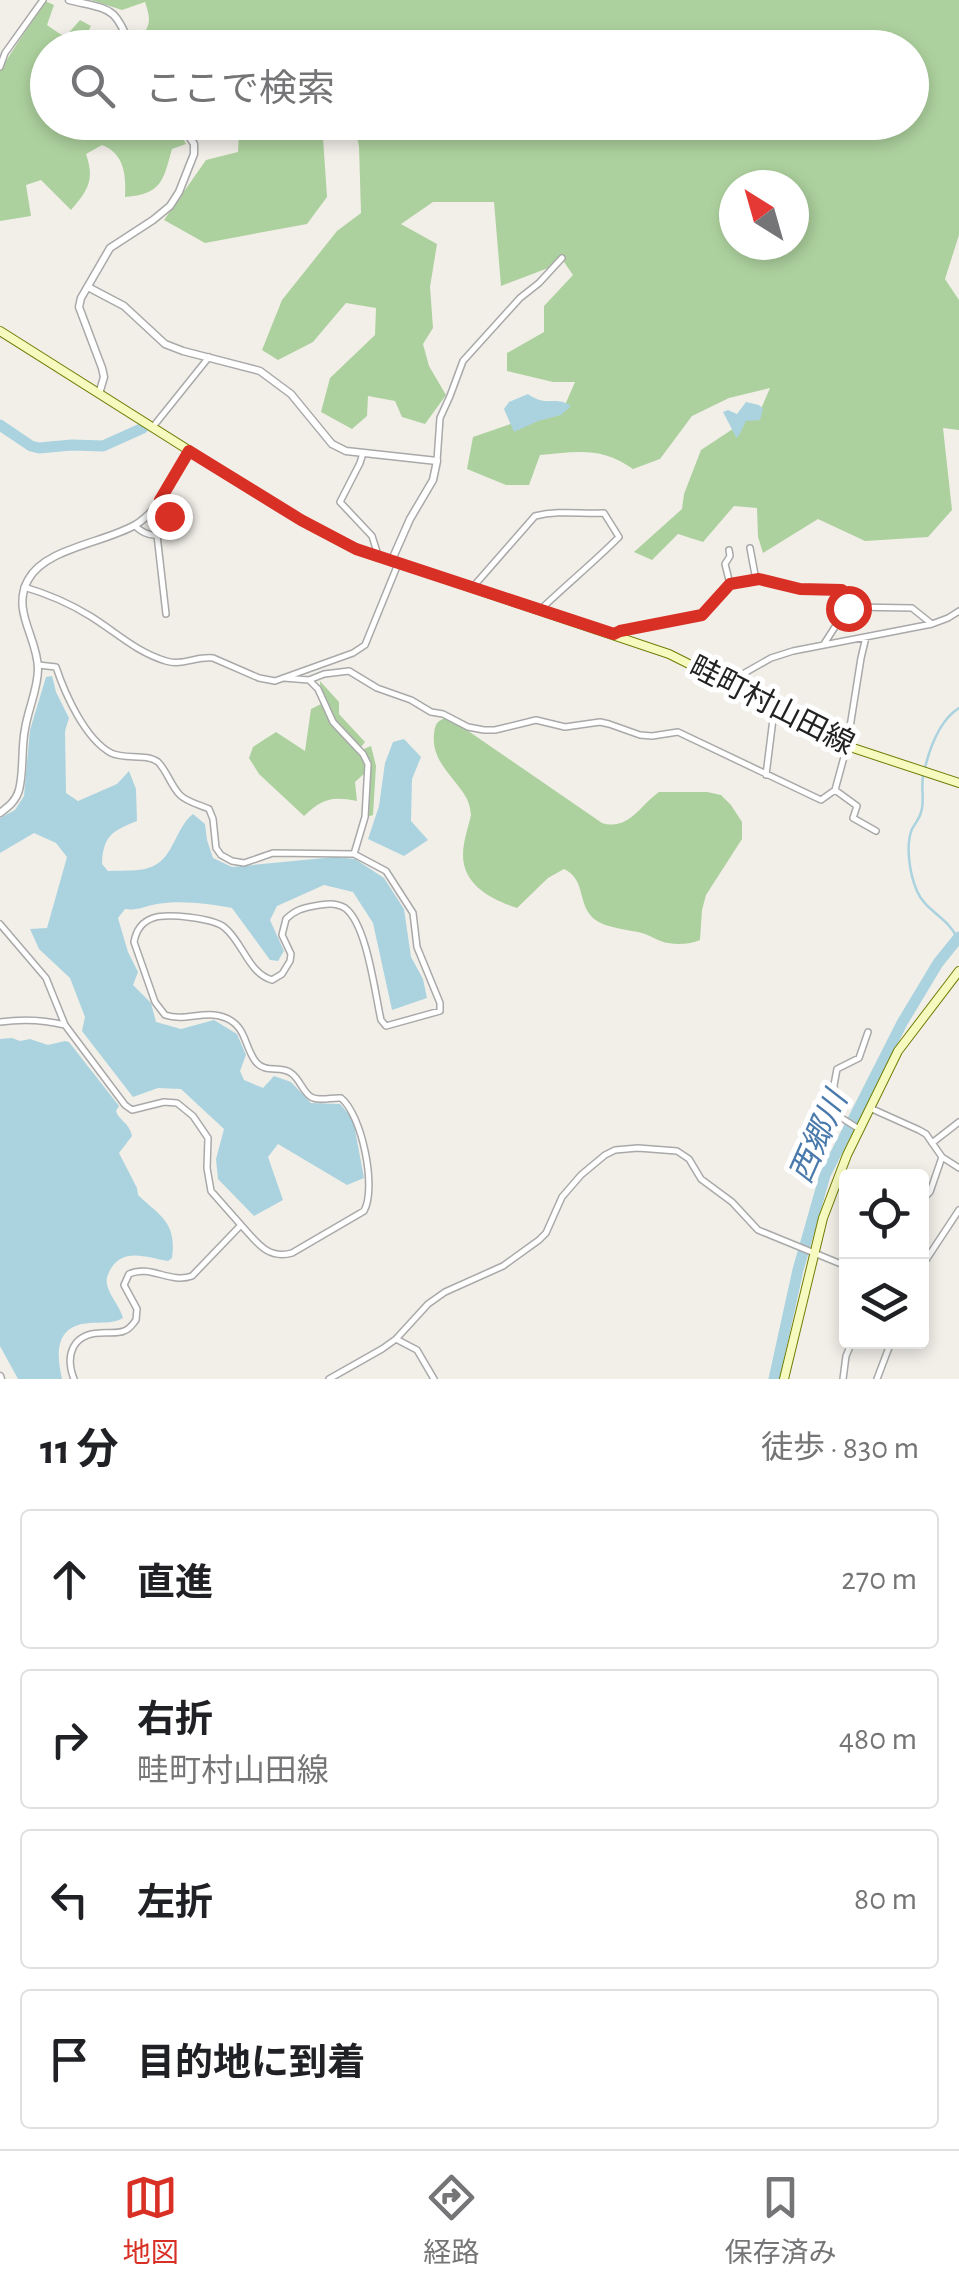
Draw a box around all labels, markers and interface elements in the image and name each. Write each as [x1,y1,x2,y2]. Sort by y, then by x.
search box [30,30,929,140]
icon: search [65,58,120,113]
text: ここで検索 [145,71,335,109]
north arrow [719,170,809,260]
route end [147,494,193,540]
route start [826,586,872,632]
street label: 畦町村山田線 [685,650,859,760]
water label: 西郷川 [784,1084,854,1188]
map controls [839,1169,929,1349]
button: locate [839,1169,929,1259]
button: layers [839,1259,929,1349]
text: 11 分 [40,1429,119,1471]
text: 徒歩 · 830 m [761,1432,919,1464]
icon: ahead [42,1552,97,1607]
text: 270 m [841,1563,917,1595]
text: 直進 [137,1565,213,1603]
text: 右折 [137,1702,213,1740]
icon: right [42,1712,97,1767]
text: 480 m [839,1723,917,1755]
text: 畦町村山田線 [137,1755,329,1787]
icon: left [42,1872,97,1927]
text: 80 m [854,1883,917,1915]
text: 左折 [137,1885,213,1923]
icon: arrive [42,2032,97,2087]
text: 目的地に到着 [137,2045,365,2083]
tab: 地図 [122,2170,179,2271]
tab: 経路 [423,2170,480,2271]
tab: 保存済み [724,2170,837,2271]

